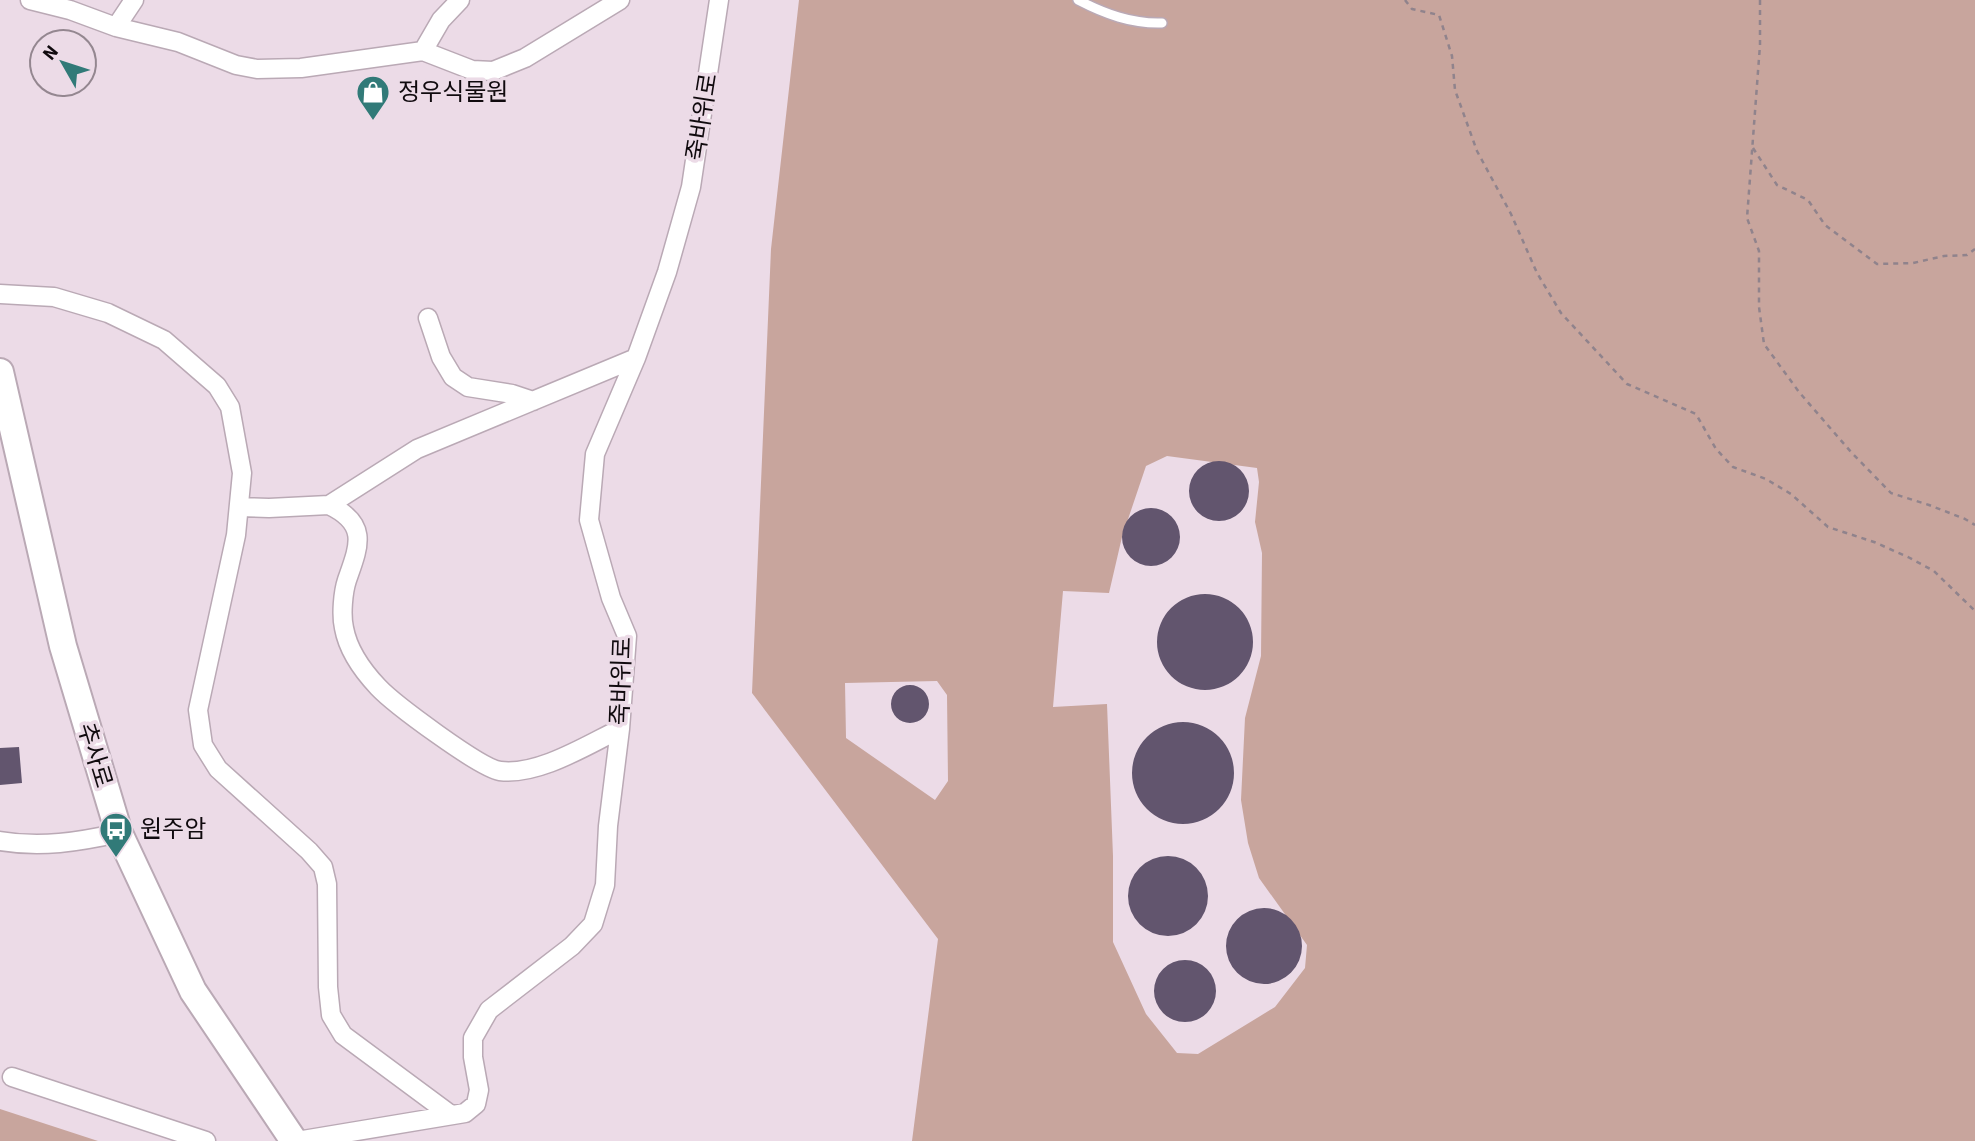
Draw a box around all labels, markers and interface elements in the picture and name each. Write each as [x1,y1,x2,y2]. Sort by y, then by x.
north arrow [28,28,98,98]
text: N [36,40,65,67]
street label: 죽바위로 [678,71,727,163]
shop icon: 정우식물원 [354,73,392,122]
place label: 정우식물원 [398,75,508,110]
street label: 죽바위로 [602,636,641,726]
street label: 추사로 [68,718,121,792]
bus stop icon: 원주암 [97,810,135,859]
place label: 원주암 [140,812,206,847]

